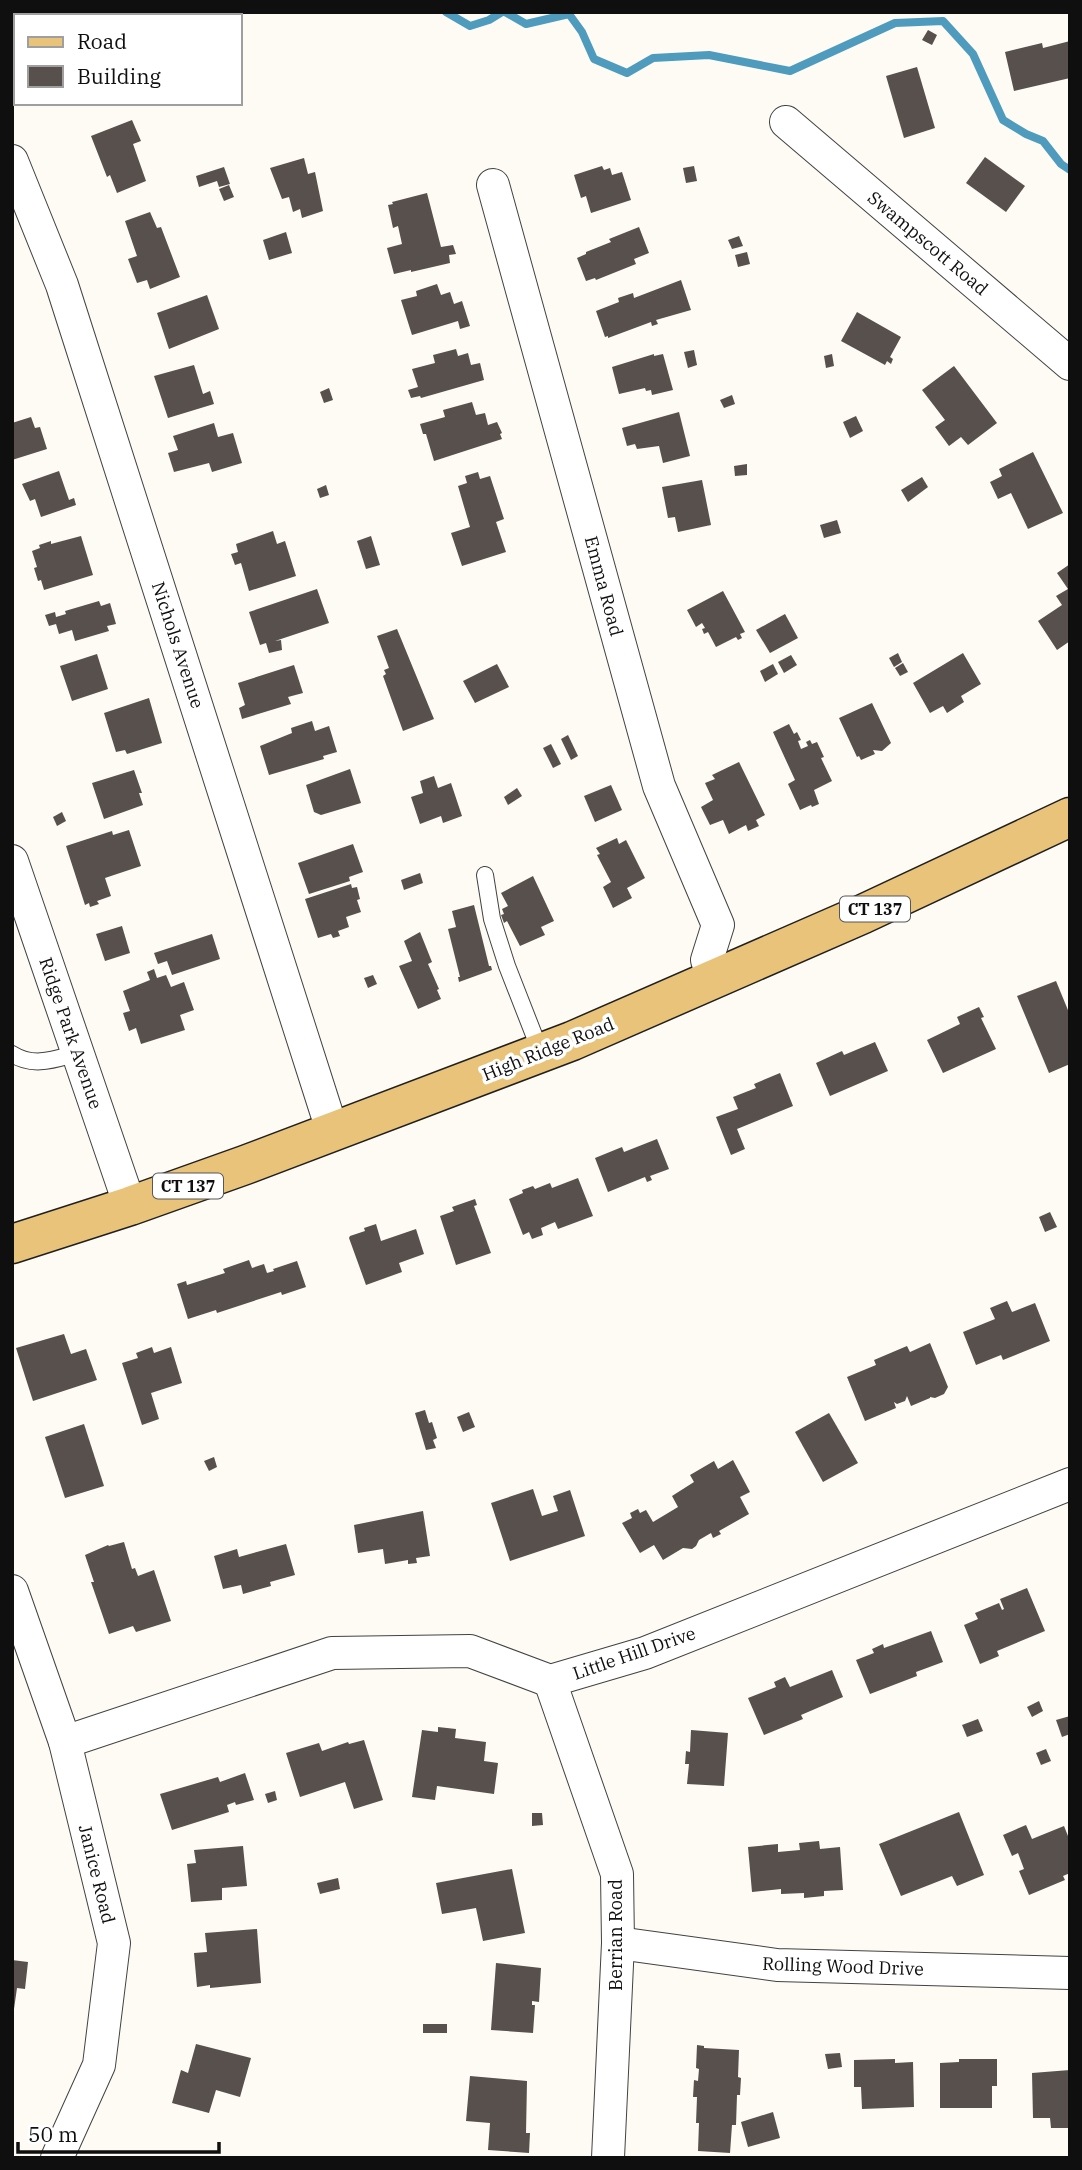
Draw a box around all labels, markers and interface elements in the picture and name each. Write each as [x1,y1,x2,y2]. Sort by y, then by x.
legend [14,14,242,105]
text: Road [77,27,127,55]
text: Building [77,62,162,90]
street label: Swampscott Road [863,186,993,300]
street label: Emma Road [580,533,628,639]
street label: Nichols Avenue [147,579,209,711]
road number: CT 137 [840,897,910,922]
street label: Ridge Park Avenue [34,954,108,1112]
street label: High Ridge Road [479,1012,617,1086]
road number: CT 137 [153,1174,223,1198]
street label: Little Hill Drive [570,1621,698,1685]
street label: Janice Road [74,1822,120,1926]
street label: Berrian Road [604,1879,627,1991]
street label: Rolling Wood Drive [762,1952,924,1980]
scale bar [18,2110,219,2154]
text: 50 m [28,2120,78,2148]

